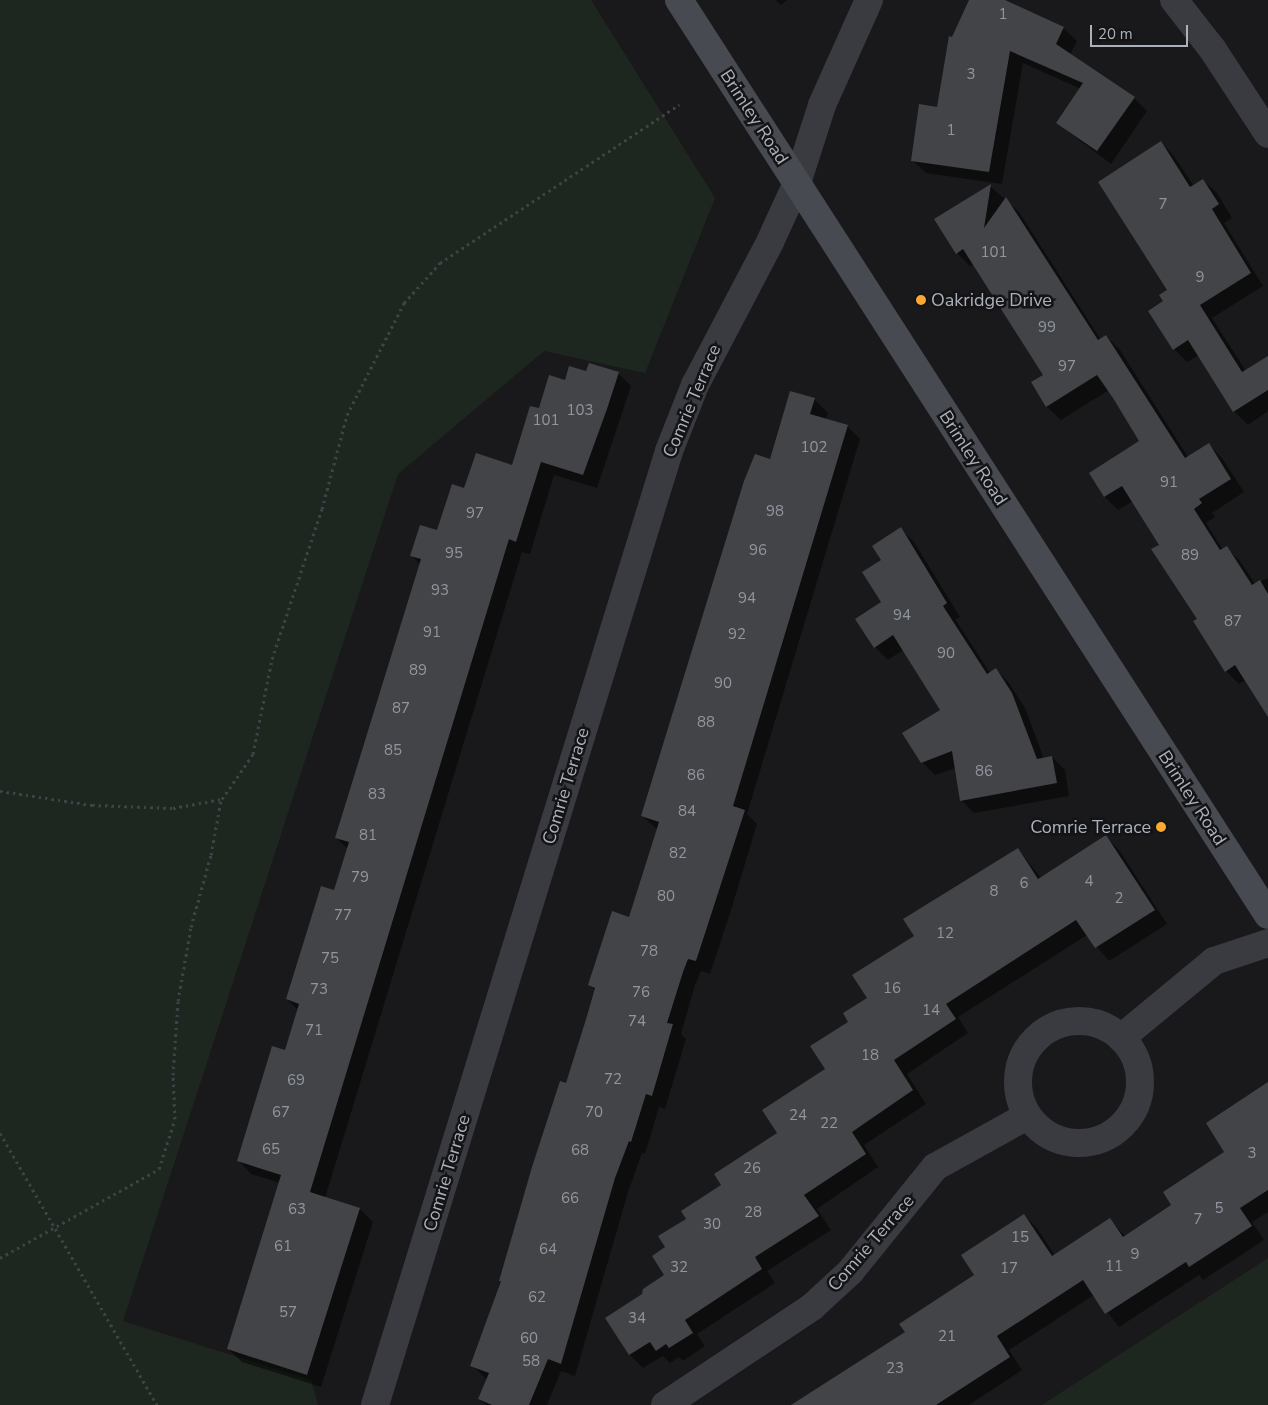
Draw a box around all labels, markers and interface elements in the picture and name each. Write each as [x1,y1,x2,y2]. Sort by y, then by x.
house number: 1 [999,6,1007,24]
scale bar [1093,15,1190,47]
text: 20 m [1098,24,1133,44]
street label: Brimley Road [715,66,793,168]
house number: 3 [967,66,975,84]
house number: 1 [947,122,955,140]
house number: 7 [1159,196,1167,214]
house number: 101 [981,244,1007,262]
house number: 9 [1196,269,1204,287]
place label: Oakridge Drive [931,289,1052,311]
marker: Oakridge Drive [915,294,927,306]
house number: 99 [1038,319,1056,337]
street label: Comrie Terrace [658,341,726,461]
house number: 97 [1058,358,1076,376]
house number: 103 [567,402,593,420]
street label: Brimley Road [934,407,1012,509]
house number: 101 [533,412,559,430]
house number: 102 [801,439,827,457]
house number: 91 [1160,474,1178,492]
house number: 98 [766,503,784,521]
house number: 97 [466,505,484,523]
house number: 96 [749,542,767,560]
house number: 95 [445,545,463,563]
house number: 89 [1181,547,1199,565]
house number: 93 [431,582,449,600]
house number: 94 [738,590,756,608]
house number: 94 [893,607,911,625]
house number: 87 [1224,613,1242,631]
house number: 91 [423,624,441,642]
house number: 92 [728,626,746,644]
house number: 90 [937,645,955,663]
house number: 89 [409,662,427,680]
house number: 90 [714,675,732,693]
house number: 87 [392,700,410,718]
house number: 88 [697,714,715,732]
street label: Comrie Terrace [538,725,594,847]
house number: 85 [384,742,402,760]
street label: Brimley Road [1153,747,1231,849]
house number: 86 [975,763,993,781]
house number: 86 [687,767,705,785]
house number: 83 [368,786,386,804]
house number: 84 [678,803,696,821]
place label: Comrie Terrace [1030,816,1151,838]
marker: Comrie Terrace [1155,821,1167,833]
house number: 81 [359,827,377,845]
house number: 82 [669,845,687,863]
house number: 79 [351,869,369,887]
house number: 4 [1085,873,1093,891]
house number: 6 [1020,875,1028,893]
house number: 8 [990,883,998,901]
house number: 80 [657,888,675,906]
house number: 2 [1115,890,1123,908]
house number: 77 [334,907,352,925]
house number: 12 [936,925,954,943]
house number: 78 [640,943,658,961]
house number: 75 [321,950,339,968]
house number: 16 [883,980,901,998]
house number: 73 [310,981,328,999]
house number: 76 [632,984,650,1002]
house number: 14 [922,1002,940,1020]
house number: 74 [628,1013,646,1031]
house number: 71 [305,1022,323,1040]
house number: 18 [861,1047,879,1065]
house number: 72 [604,1071,622,1089]
house number: 69 [287,1072,305,1090]
house number: 67 [272,1104,290,1122]
house number: 70 [585,1104,603,1122]
house number: 24 [789,1107,807,1125]
street label: Comrie Terrace [419,1112,475,1234]
house number: 22 [820,1115,838,1133]
house number: 65 [262,1141,280,1159]
house number: 68 [571,1142,589,1160]
house number: 3 [1248,1145,1256,1163]
house number: 26 [743,1160,761,1178]
house number: 66 [561,1190,579,1208]
street label: Comrie Terrace [823,1190,919,1296]
house number: 5 [1215,1200,1223,1218]
house number: 63 [288,1201,306,1219]
house number: 28 [744,1204,762,1222]
house number: 7 [1194,1211,1202,1229]
house number: 30 [703,1216,721,1234]
house number: 15 [1011,1229,1029,1247]
house number: 61 [274,1238,292,1256]
house number: 64 [539,1241,557,1259]
house number: 9 [1131,1246,1139,1264]
house number: 11 [1105,1258,1123,1276]
house number: 32 [670,1259,688,1277]
house number: 17 [1000,1260,1018,1278]
house number: 62 [528,1289,546,1307]
house number: 57 [279,1304,297,1322]
house number: 34 [628,1310,646,1328]
house number: 21 [938,1328,956,1346]
house number: 60 [520,1330,538,1348]
house number: 58 [522,1353,540,1371]
house number: 23 [886,1360,904,1378]

